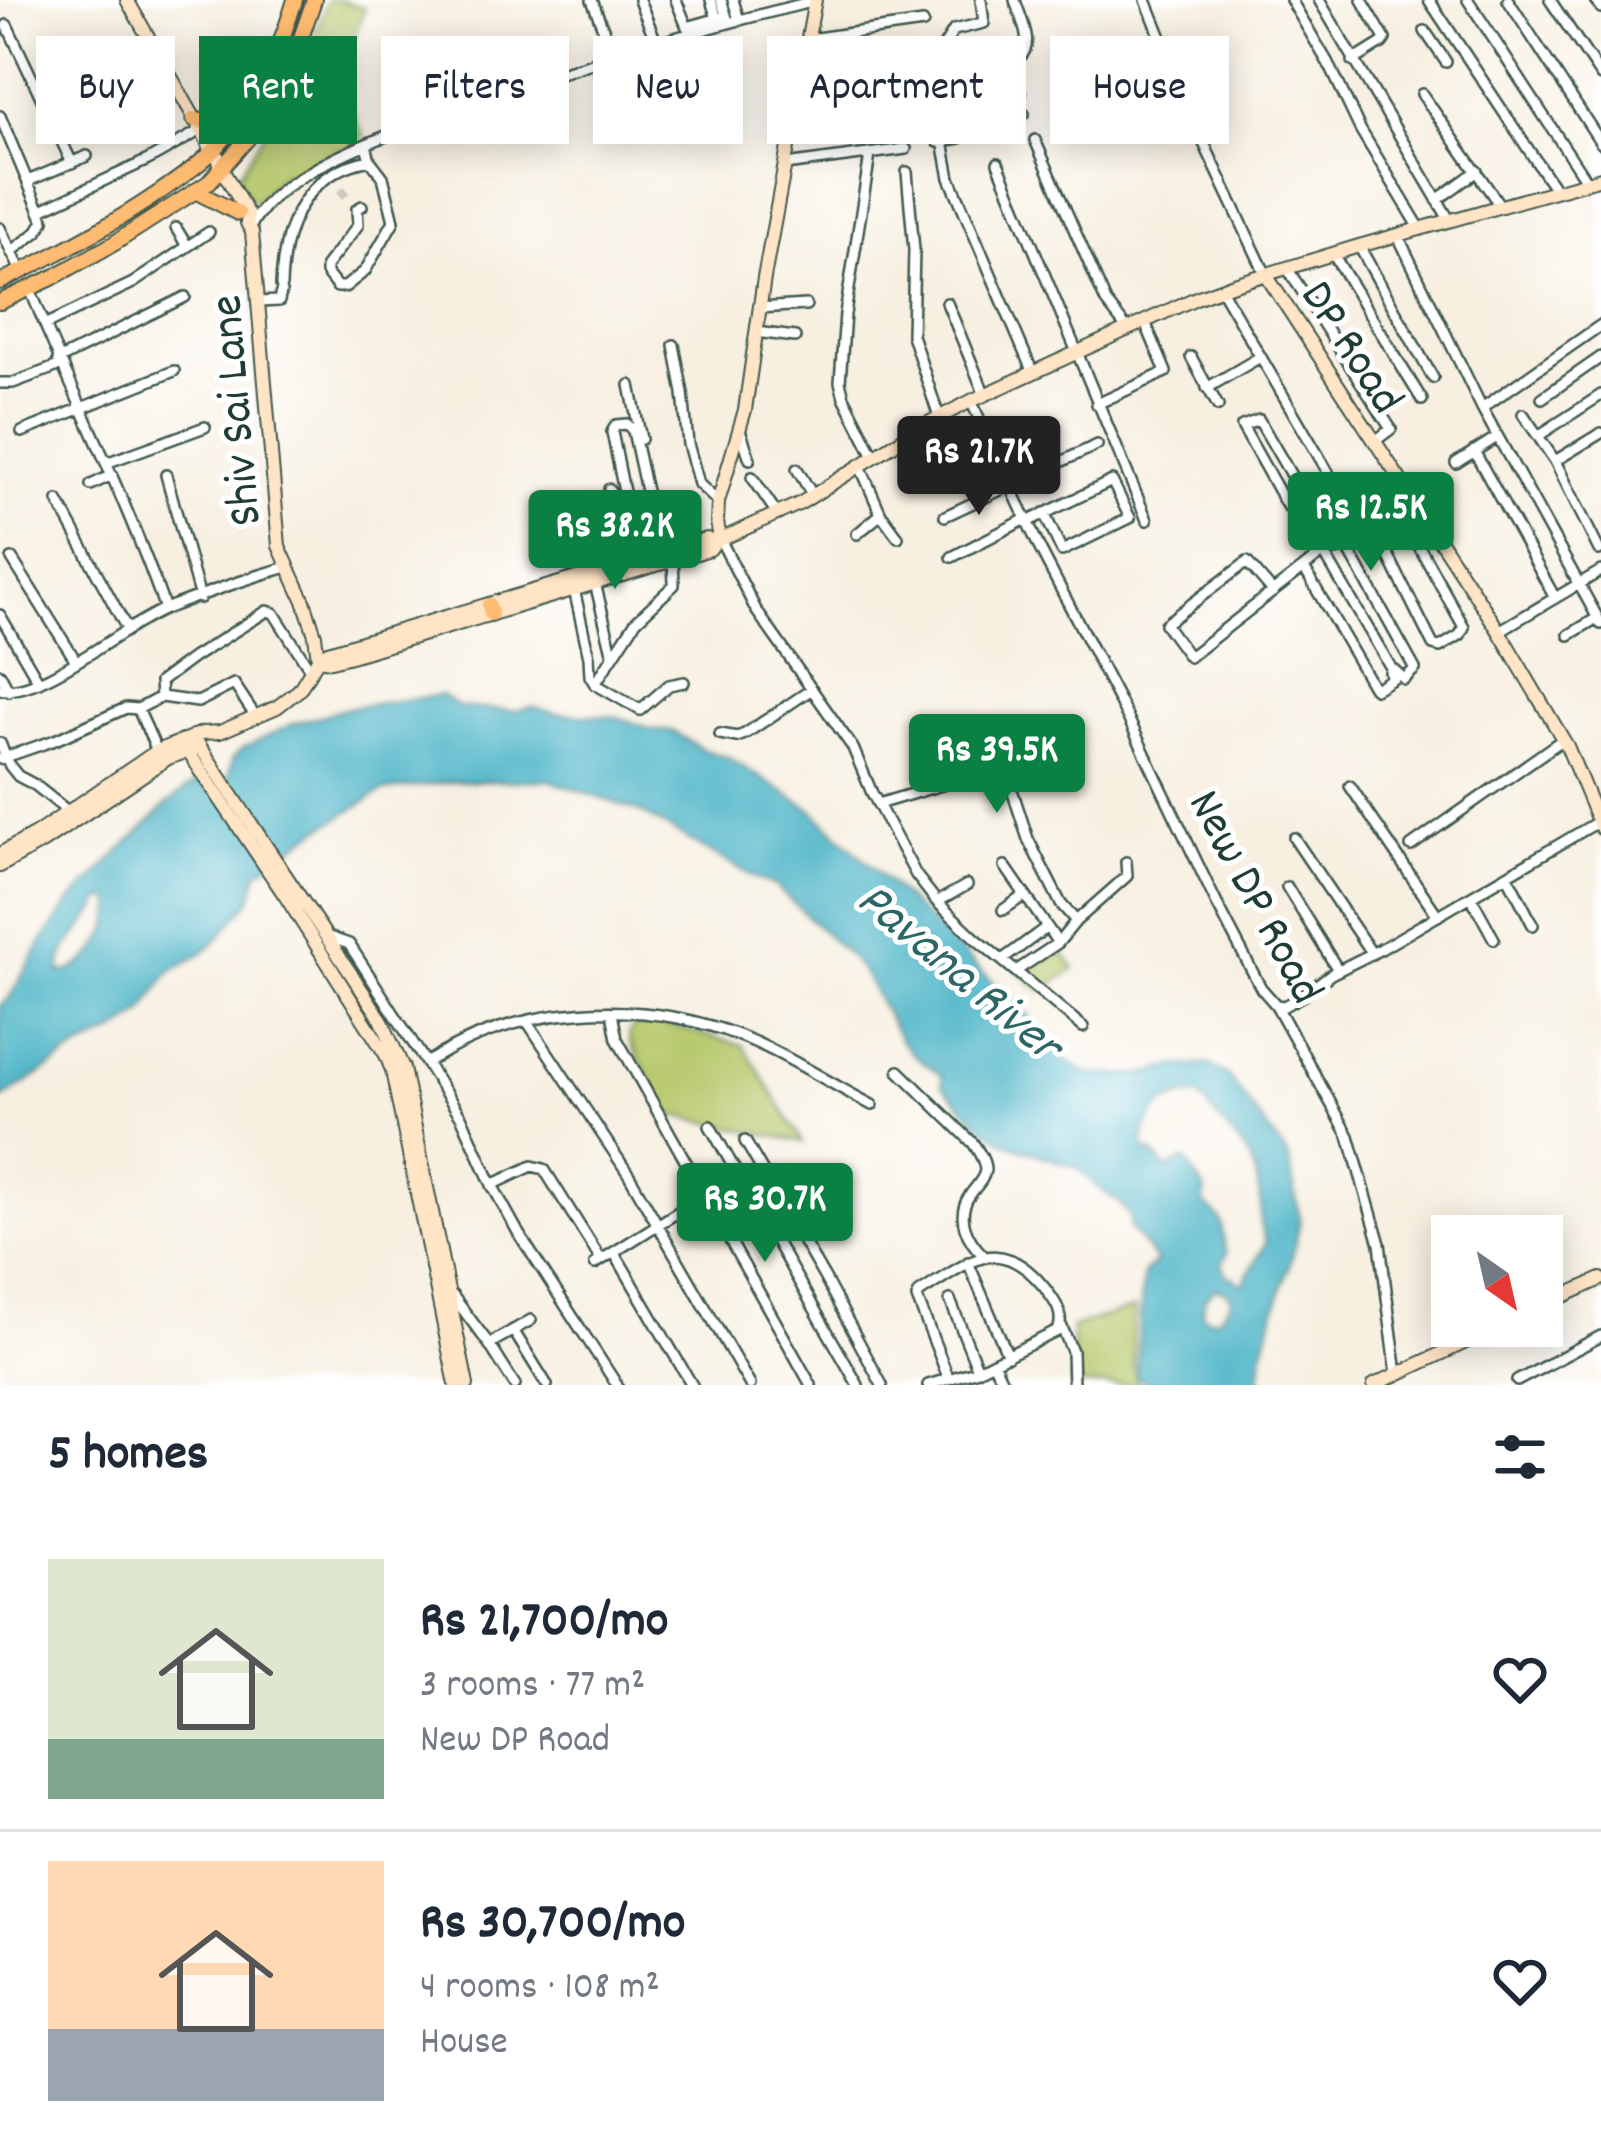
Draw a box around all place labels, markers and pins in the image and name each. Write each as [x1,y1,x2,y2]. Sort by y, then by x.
pin: Rs 21.7K [855,416,1103,518]
pin: Rs 12.5K [1247,472,1495,574]
pin: Rs 38.2K [491,490,739,592]
pin: Rs 39.5K [873,714,1121,816]
pin: Rs 30.7K [641,1163,889,1265]

